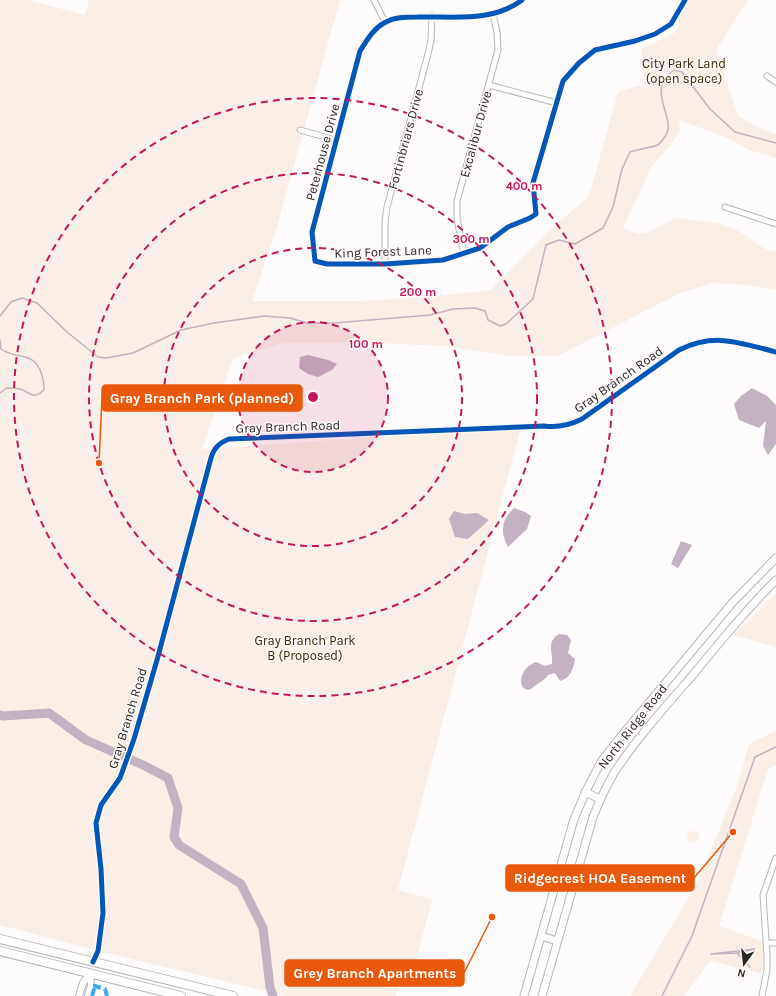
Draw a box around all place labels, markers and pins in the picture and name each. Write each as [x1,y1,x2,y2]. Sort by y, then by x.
callout: Gray Branch Park (planned) [102,385,302,411]
centre of rings [306,390,320,404]
callout: Ridgecrest HOA Easement [506,865,694,891]
callout: Grey Branch Apartments [285,960,464,986]

